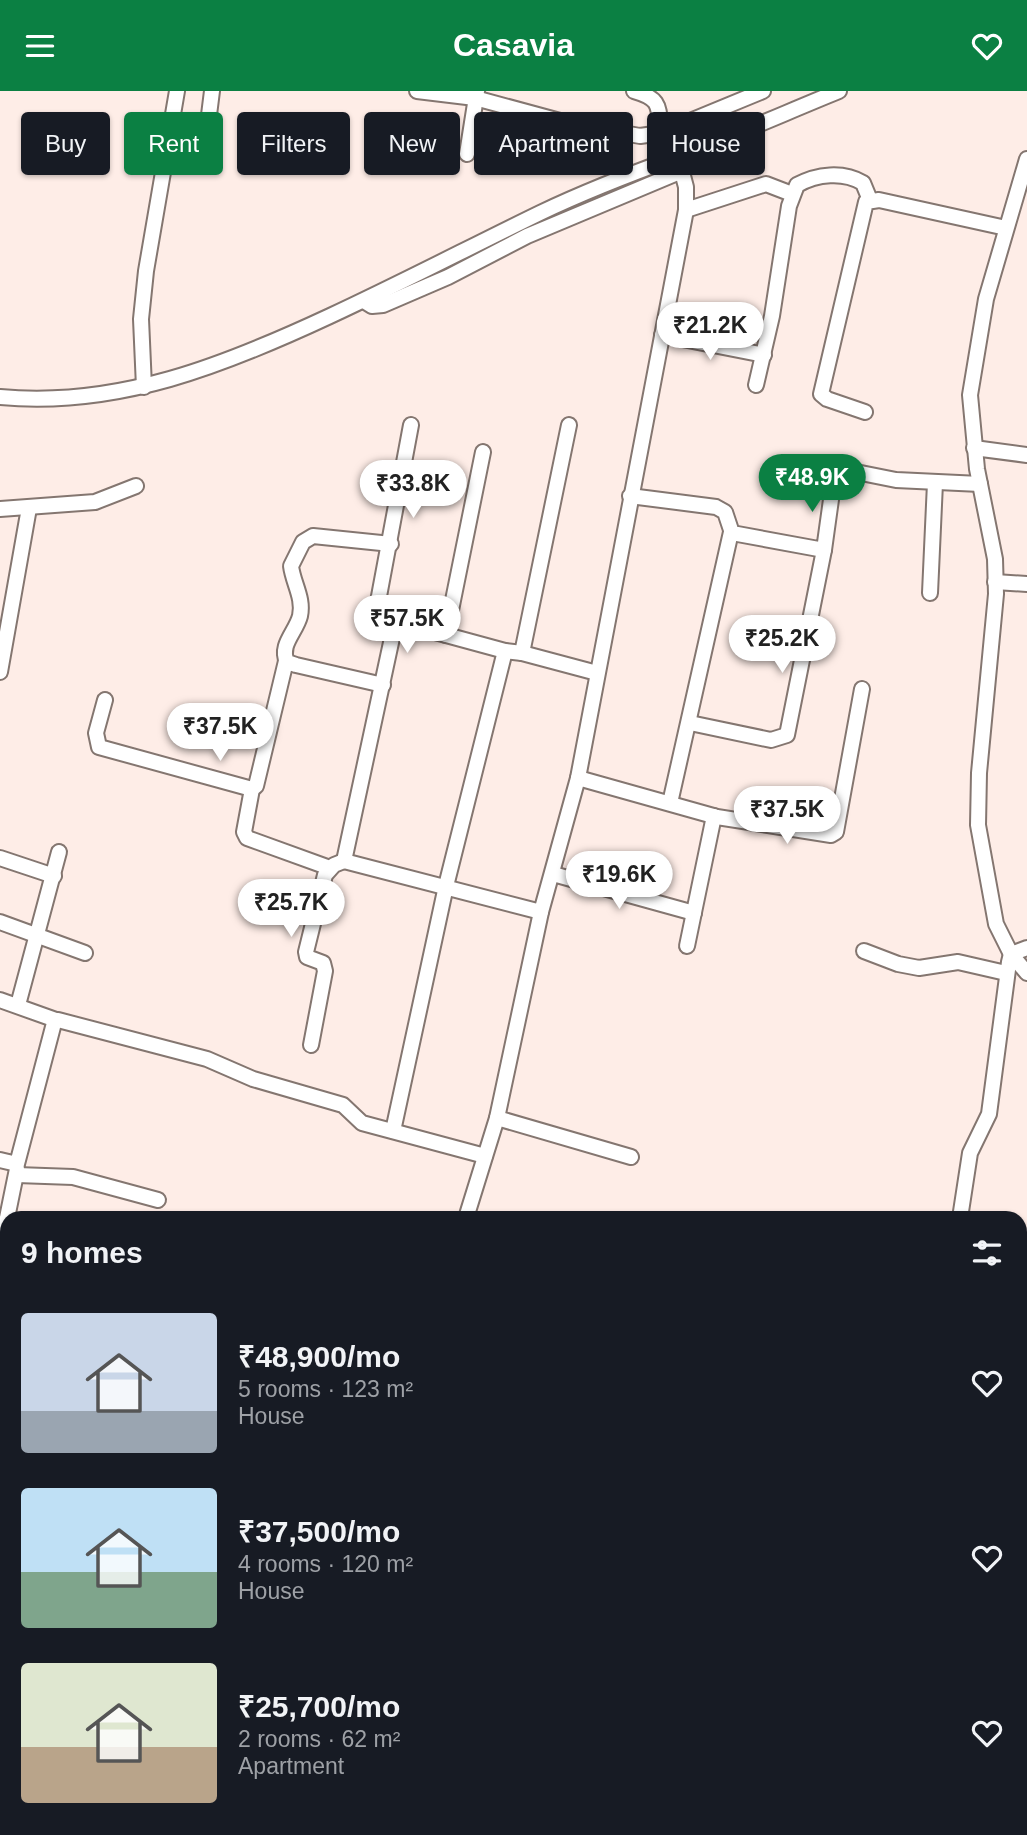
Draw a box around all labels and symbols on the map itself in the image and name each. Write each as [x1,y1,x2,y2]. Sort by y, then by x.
pin: ₹21.2K [653,303,767,362]
pin: ₹48.9K [755,455,869,514]
pin: ₹33.8K [356,461,470,520]
pin: ₹57.5K [350,595,464,655]
pin: ₹25.2K [725,615,839,675]
pin: ₹37.5K [163,703,277,763]
pin: ₹37.5K [730,787,844,846]
pin: ₹19.6K [562,851,676,911]
pin: ₹25.7K [234,879,348,939]

